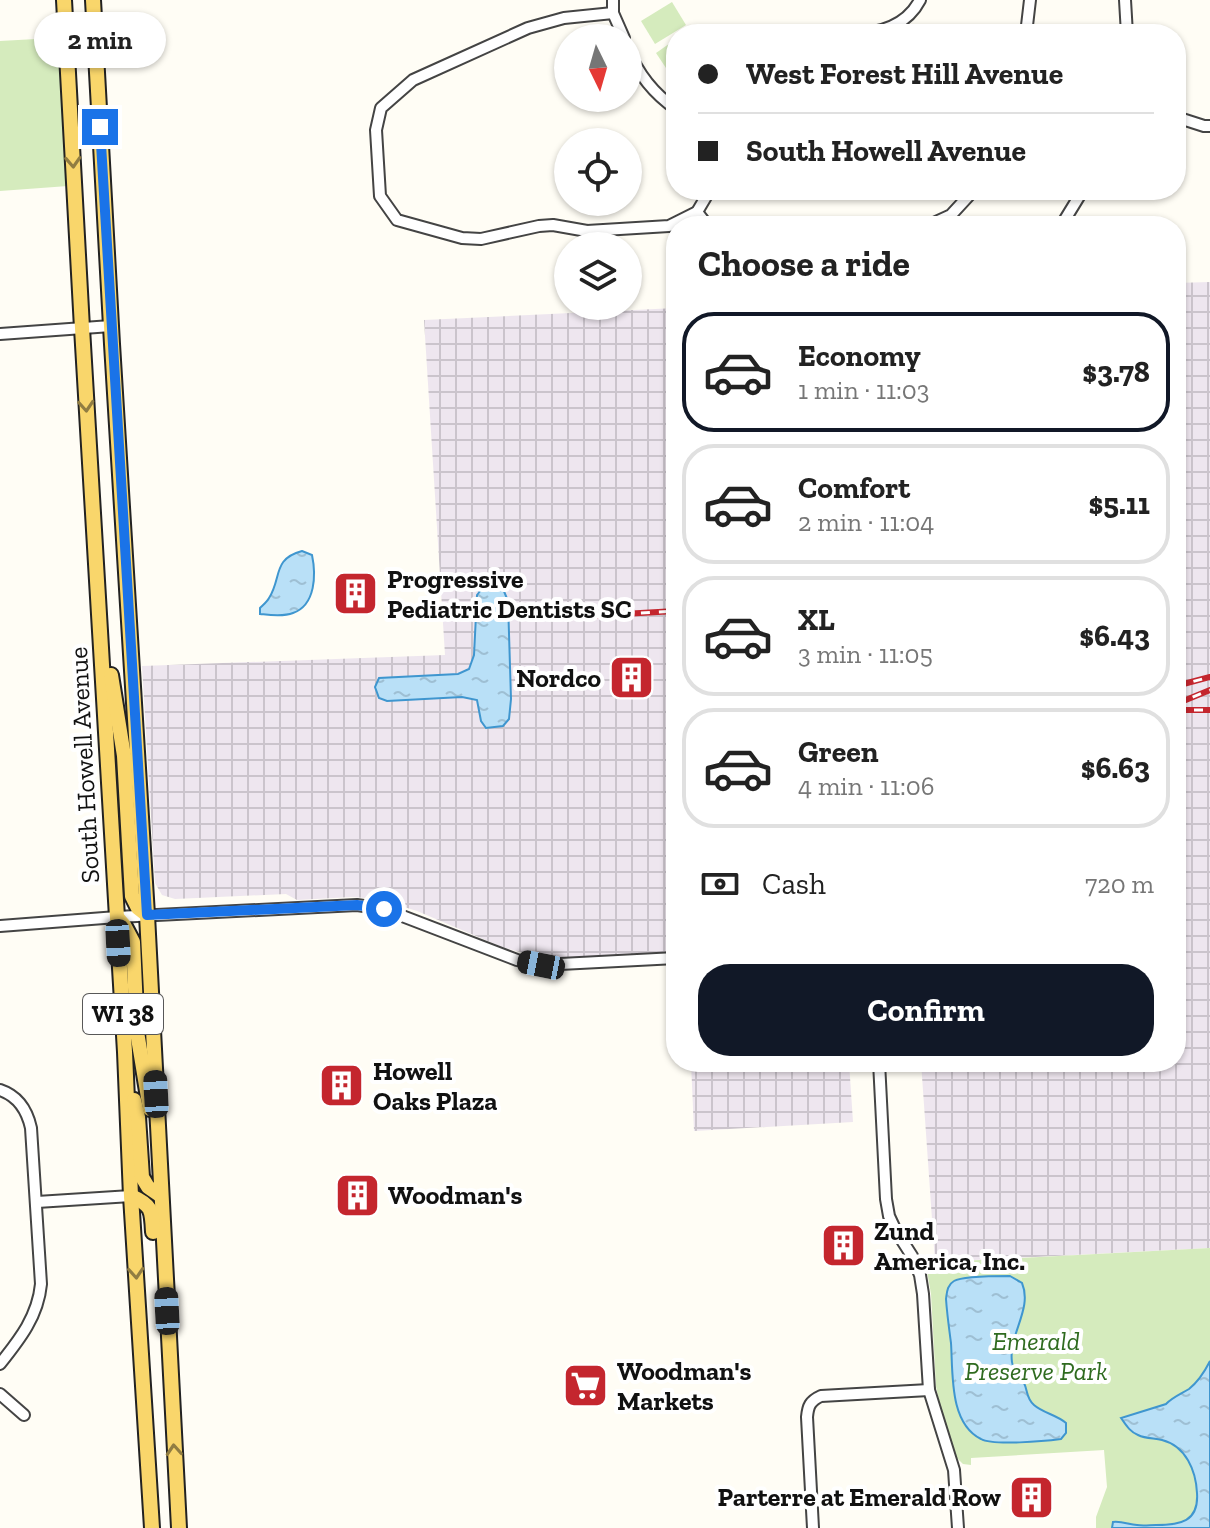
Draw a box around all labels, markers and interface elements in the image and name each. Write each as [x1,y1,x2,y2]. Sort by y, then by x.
callout: 2 min [34,11,166,67]
text: 2 min [68,24,132,56]
north arrow [554,24,642,112]
map controls [554,24,642,320]
text: West Forest Hill Avenue [746,56,1063,92]
route end [82,109,118,145]
button: locate [554,128,642,216]
text: South Howell Avenue [746,133,1026,169]
one-way arrow [64,156,81,169]
button: layers [554,232,642,320]
text: Choose a ride [698,242,910,285]
icon: car [702,336,774,408]
text: Economy [798,338,921,374]
text: $3.78 [1082,354,1150,390]
text: 1 min · 11:03 [798,374,930,406]
one-way arrow [78,400,95,413]
icon: car [702,468,774,540]
text: Comfort [798,470,910,506]
text: $5.11 [1089,486,1150,522]
text: 2 min · 11:04 [798,506,934,538]
place label: Progressive Pediatric Dentists SC [387,563,632,625]
building icon: Progressive Pediatric Dentists SC [332,570,380,618]
icon: car [702,600,774,672]
text: XL [798,602,835,638]
text: $6.43 [1079,618,1150,654]
text: 3 min · 11:05 [798,638,933,670]
street label: South Howell Avenue [62,646,106,884]
building icon: Nordco [608,654,656,702]
place label: Nordco [516,662,601,694]
icon: car [702,732,774,804]
text: Green [798,734,878,770]
text: $6.63 [1081,750,1150,786]
text: 4 min · 11:06 [798,770,935,802]
icon: cash [698,862,742,906]
text: Cash [762,866,826,902]
text: 720 m [1085,868,1154,900]
route start [366,891,402,927]
car [105,918,131,968]
car [515,949,567,981]
button: Confirm [698,964,1154,1056]
road number: WI 38 [83,994,163,1034]
place label: Howell Oaks Plaza [373,1055,498,1117]
building icon: Howell Oaks Plaza [318,1062,366,1110]
car [143,1069,169,1119]
building icon: Woodman's [333,1171,381,1219]
place label: Woodman's [388,1179,523,1211]
place label: Zund America, Inc. [874,1215,1025,1277]
building icon: Zund America, Inc. [819,1222,867,1270]
one-way arrow [127,1267,144,1280]
car [154,1286,180,1336]
park label: Emerald Preserve Park [964,1325,1108,1387]
place label: Woodman's Markets [617,1355,752,1417]
supermarket icon: Woodman's Markets [562,1362,610,1410]
one-way arrow [166,1443,183,1456]
building icon: Parterre at Emerald Row [1008,1473,1056,1521]
place label: Parterre at Emerald Row [717,1481,1001,1513]

